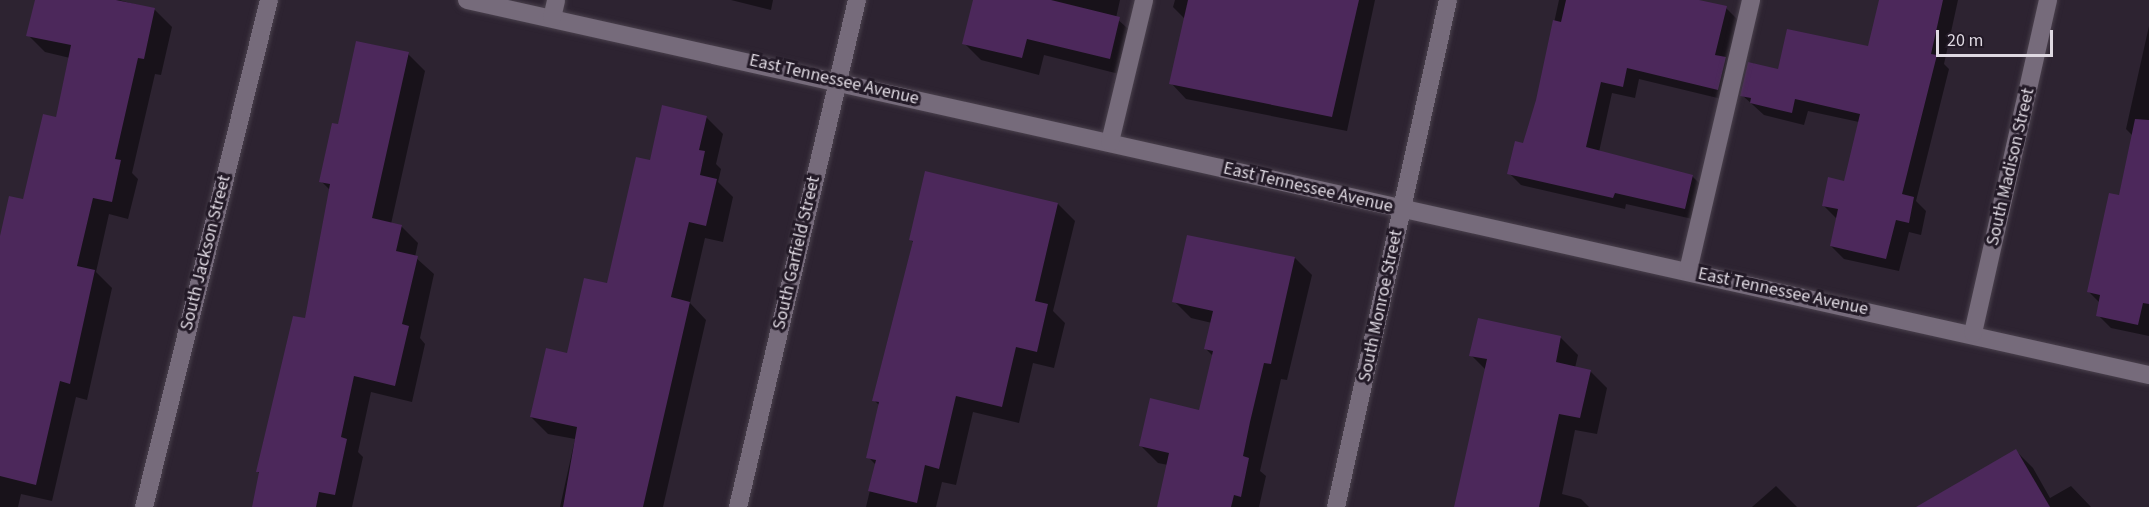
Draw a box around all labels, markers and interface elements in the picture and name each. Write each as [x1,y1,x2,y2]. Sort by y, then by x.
scale bar [1939,18,2056,56]
text: 20 m [1947,28,1983,53]
street label: East Tennessee Avenue [747,50,921,110]
street label: South Madison Street [1982,86,2040,248]
street label: East Tennessee Avenue [1221,158,1395,218]
street label: South Jackson Street [176,173,236,333]
street label: South Garfield Street [769,174,825,332]
street label: South Monroe Street [1354,228,1408,384]
street label: East Tennessee Avenue [1696,263,1870,321]

